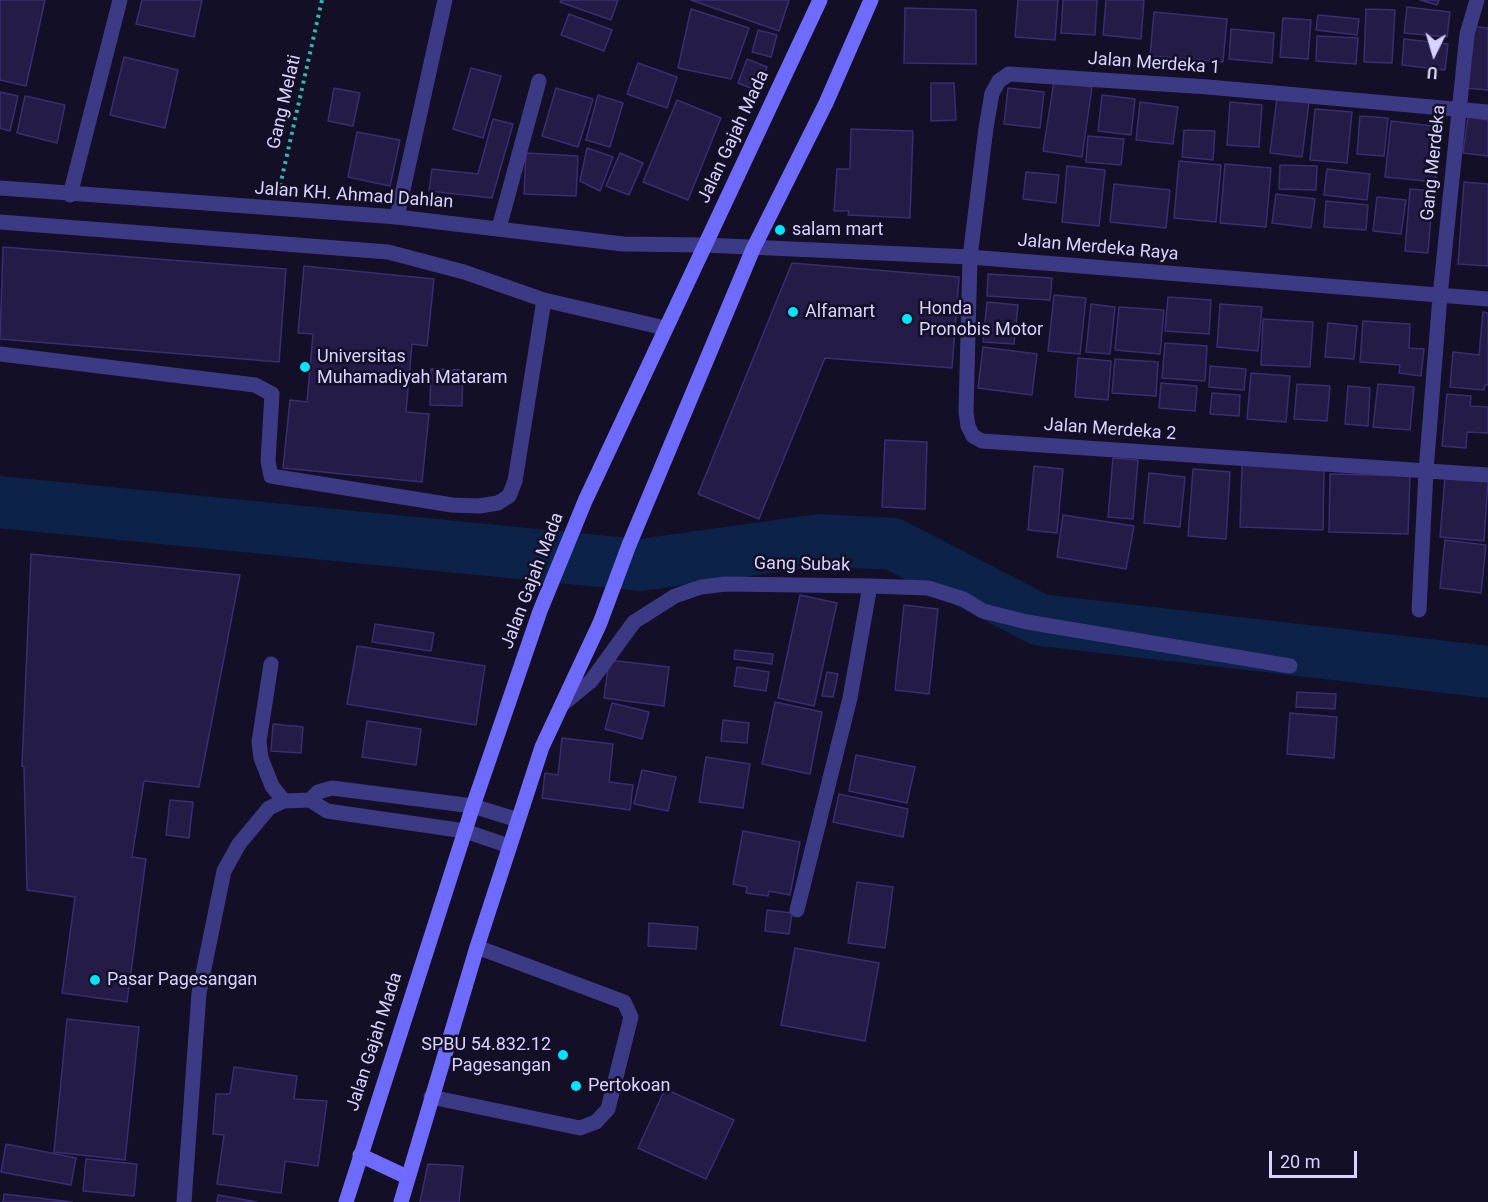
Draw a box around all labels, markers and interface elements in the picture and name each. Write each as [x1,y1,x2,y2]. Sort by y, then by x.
north arrow [1404,24,1464,84]
street label: Jalan Merdeka 1 [1087,49,1221,79]
street label: Gang Melati [264,53,306,151]
text: U [1426,63,1438,82]
street label: Jalan Gajah Mada [694,67,774,207]
street label: Gang Merdeka [1417,104,1451,222]
street label: Jalan KH. Ahmad Dahlan [254,178,454,214]
place label: salam mart [792,219,884,241]
marker: salam mart [773,223,787,237]
street label: Jalan Merdeka Raya [1017,230,1179,266]
place label: Honda Pronobis Motor [919,298,1043,340]
place label: Alfamart [805,301,875,323]
marker: Alfamart [786,305,800,319]
marker: Honda Pronobis Motor [900,312,914,326]
place label: Universitas Muhamadiyah Mataram [317,346,508,388]
marker: Universitas Muhamadiyah Mataram [298,360,312,374]
street label: Jalan Merdeka 2 [1043,415,1177,445]
street label: Jalan Gajah Mada [497,510,569,652]
street label: Gang Subak [754,553,850,577]
place label: Pasar Pagesangan [107,969,257,991]
street label: Jalan Gajah Mada [342,970,408,1114]
marker: Pasar Pagesangan [88,973,102,987]
place label: SPBU 54.832.12 Pagesangan [421,1034,551,1076]
marker: SPBU 54.832.12 Pagesangan [556,1048,570,1062]
place label: Pertokoan [588,1075,670,1097]
marker: Pertokoan [569,1079,583,1093]
scale bar [1272,1139,1360,1177]
text: 20 m [1280,1151,1320,1172]

